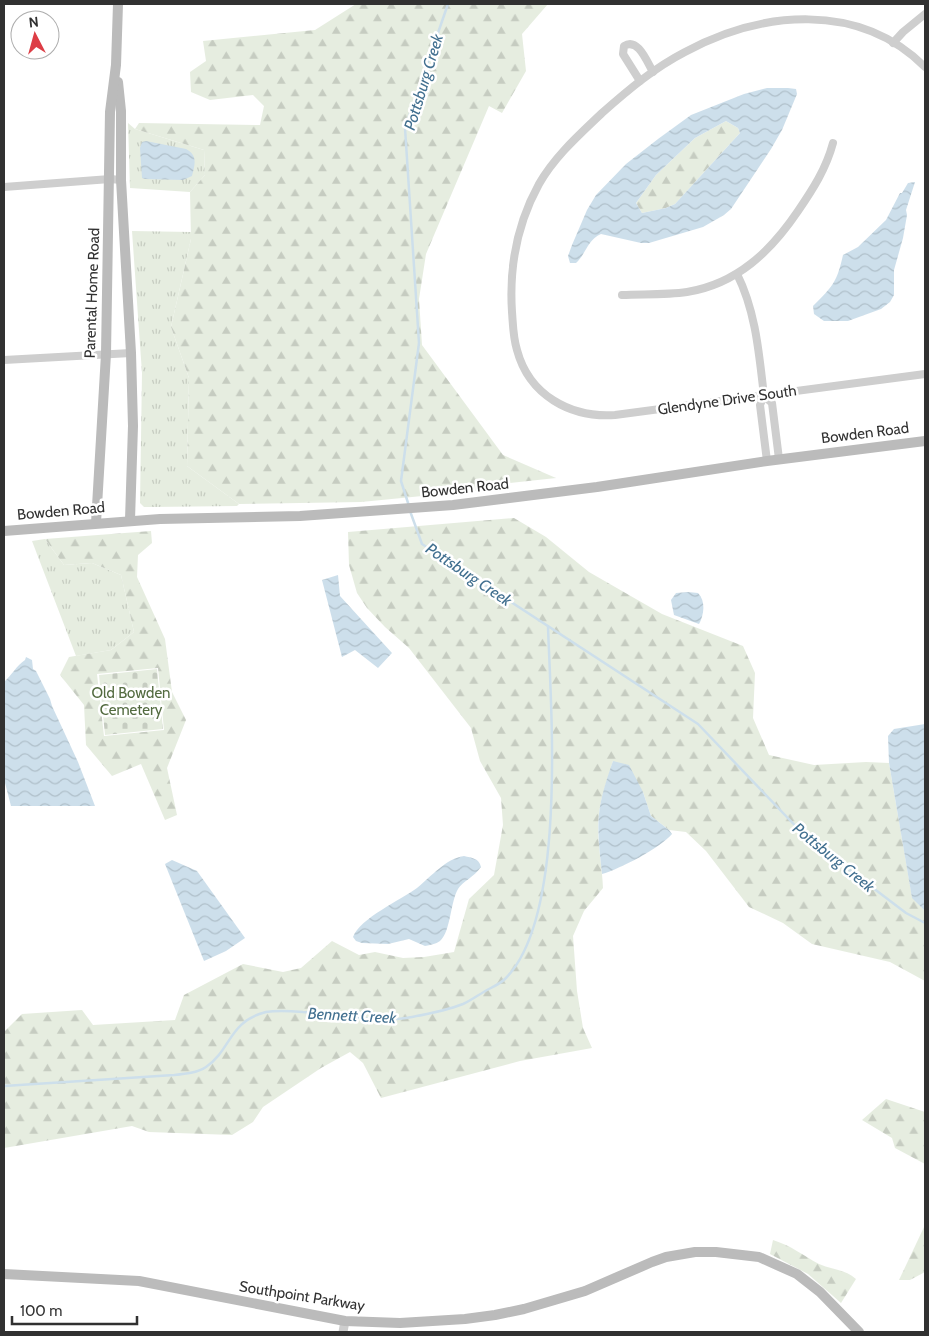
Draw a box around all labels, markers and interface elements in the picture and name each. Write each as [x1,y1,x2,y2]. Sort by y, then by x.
north arrow [10,10,60,60]
text: N [28,13,40,32]
water label: Pottsburg Creek [400,31,447,133]
street label: Parental Home Road [81,227,103,359]
street label: Glendyne Drive South [656,381,798,419]
street label: Bowden Road [820,419,910,447]
street label: Bowden Road [420,474,510,502]
street label: Bowden Road [16,498,106,524]
water label: Pottsburg Creek [422,539,516,611]
park label: Old Bowden Cemetery [92,684,170,719]
water label: Pottsburg Creek [789,819,879,897]
water label: Bennett Creek [307,1004,398,1027]
street label: Southpoint Parkway [238,1277,366,1315]
scale bar [12,1294,138,1326]
text: 100 m [20,1302,62,1320]

